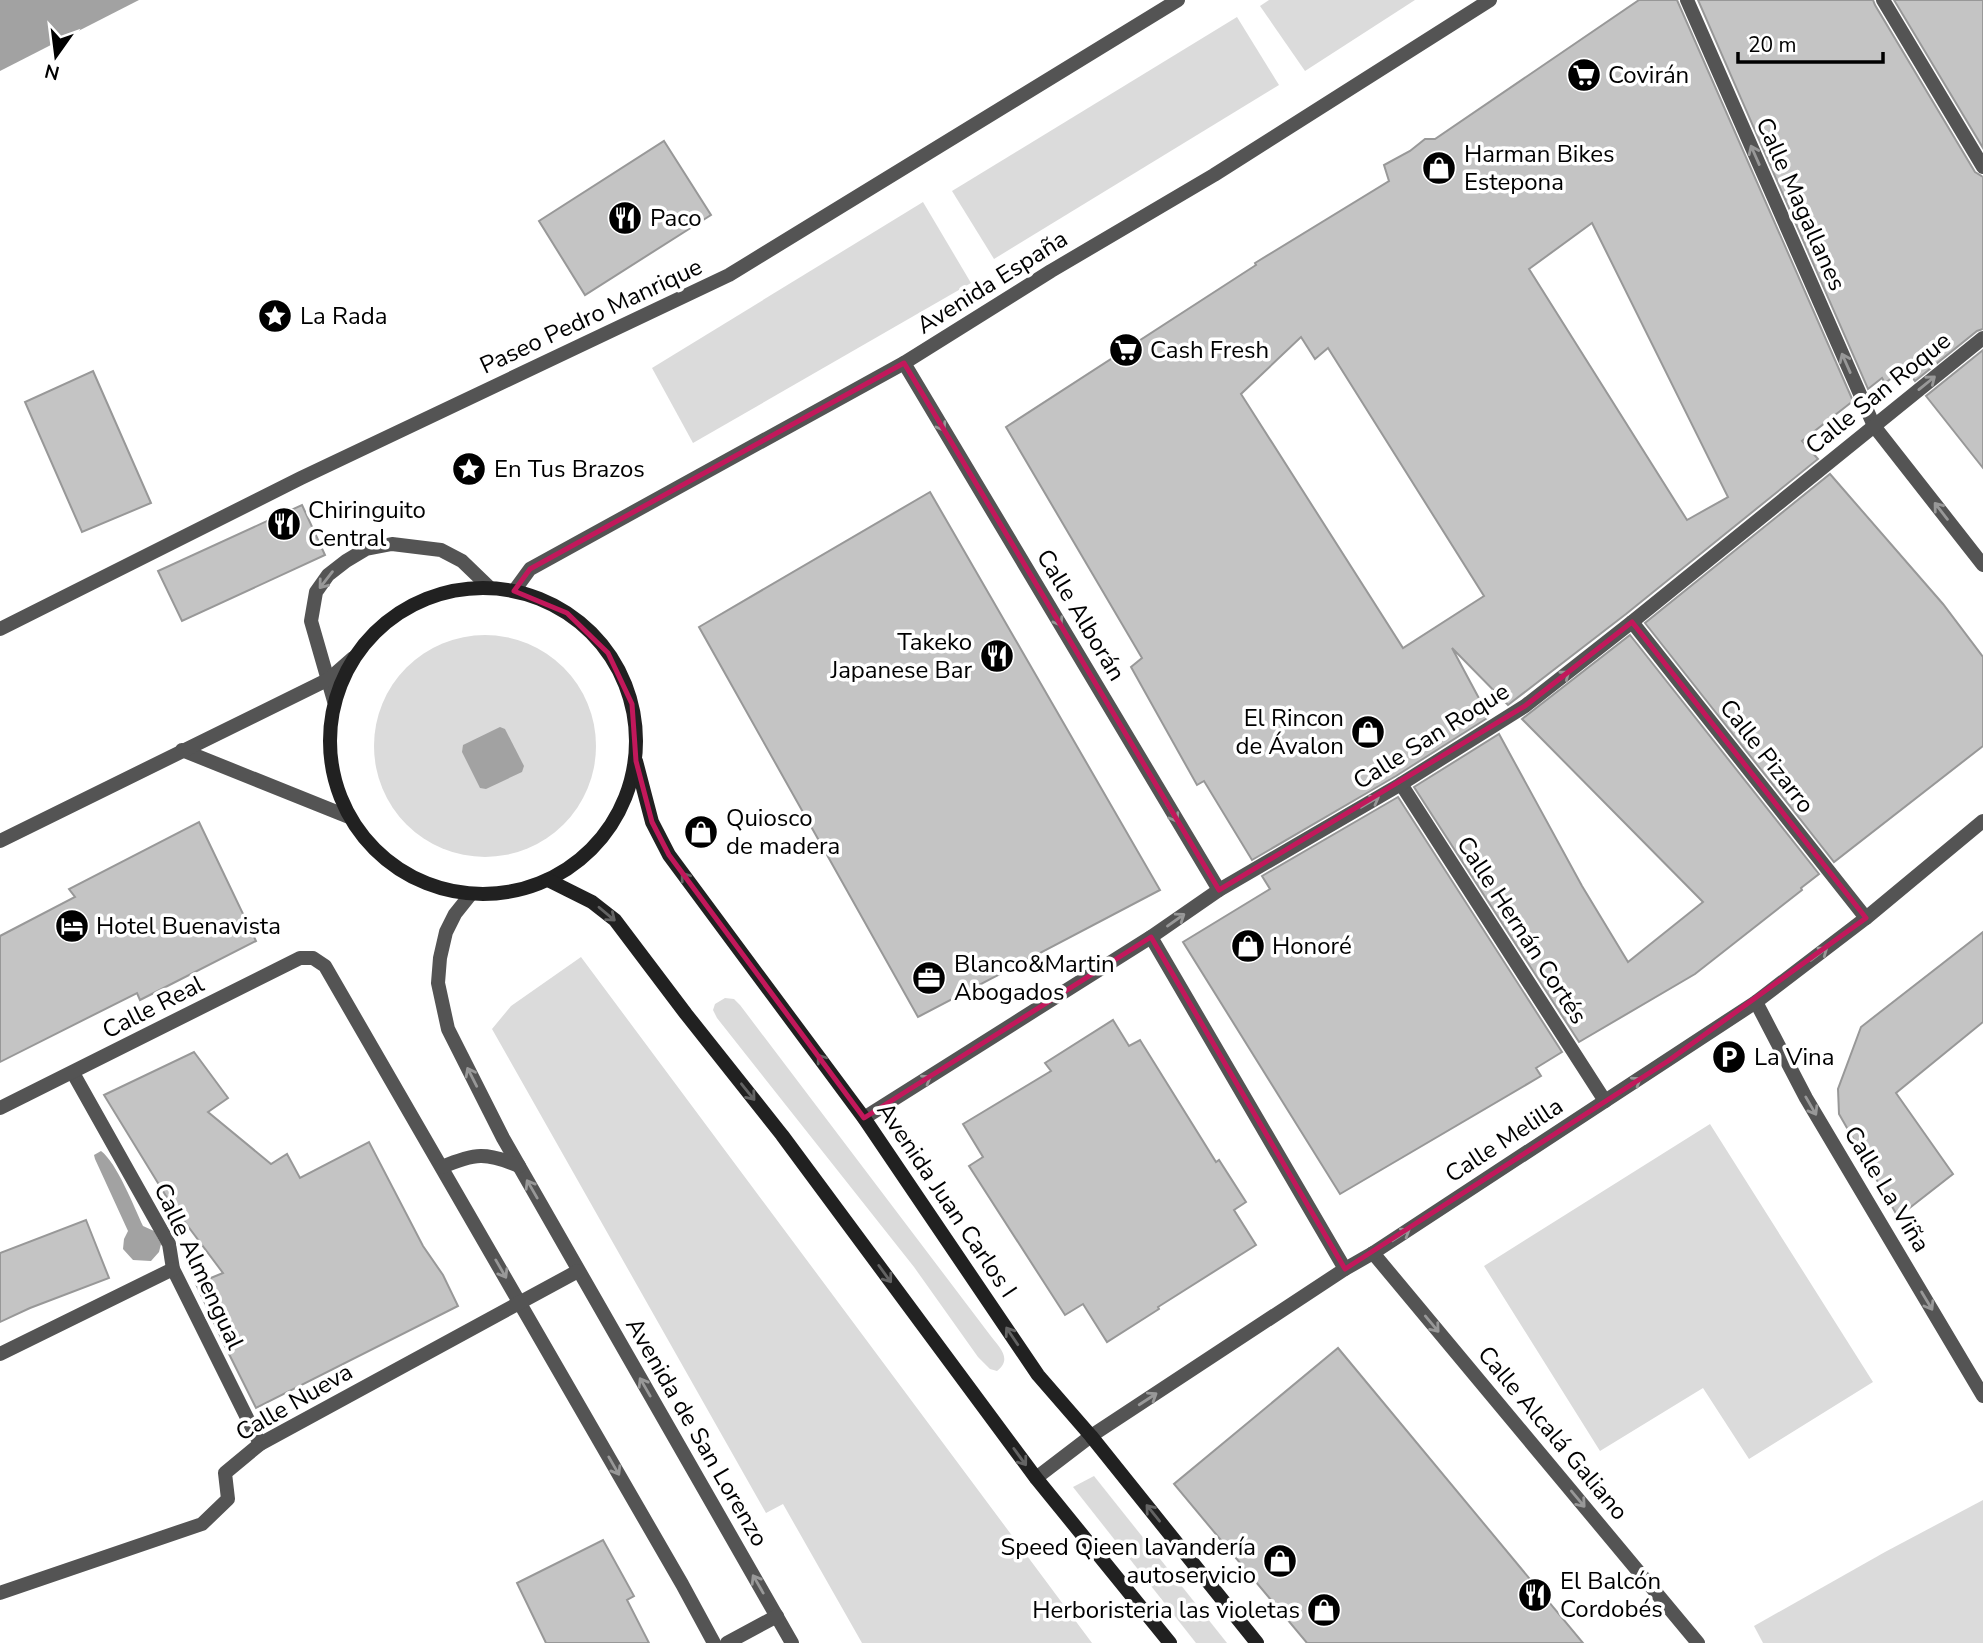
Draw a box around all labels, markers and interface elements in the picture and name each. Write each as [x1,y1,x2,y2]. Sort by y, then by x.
north arrow [21,21,91,91]
scale bar [1738,21,1883,65]
text: 20 m [1748,31,1797,59]
supermarket icon: Covirán [1565,56,1603,94]
text: N [42,57,62,86]
place label: Covirán [1608,59,1689,91]
street label: Calle Magallanes [1748,112,1854,296]
place label: Harman Bikes Estepona [1464,138,1614,198]
one-way arrow [1748,145,1761,166]
shop icon: Harman Bikes Estepona [1420,149,1458,187]
restaurant icon: Paco [606,199,644,237]
place label: Paco [650,202,702,234]
street label: Avenida España [910,223,1074,341]
street label: Paseo Pedro Manrique [475,250,707,382]
place icon: La Rada [256,297,294,335]
place label: La Rada [300,300,387,332]
street label: Calle San Roque [1799,325,1957,461]
supermarket icon: Cash Fresh [1107,331,1145,369]
place label: Cash Fresh [1150,334,1269,366]
one-way arrow [1839,353,1852,374]
one-way arrow [1918,375,1936,391]
one-way arrow [932,411,946,431]
place icon: En Tus Brazos [450,450,488,488]
place label: En Tus Brazos [494,453,645,485]
place label: Chiringuito Central [308,494,426,554]
one-way arrow [1933,503,1949,521]
restaurant icon: Chiringuito Central [265,505,303,543]
street label: Calle Alborán [1029,543,1133,687]
one-way arrow [318,571,333,589]
one-way arrow [1049,607,1063,627]
place label: Takeko Japanese Bar [829,626,972,686]
restaurant icon: Takeko Japanese Bar [978,637,1016,675]
one-way arrow [1551,670,1569,685]
street label: Calle San Roque [1347,675,1515,797]
street label: Calle Pizarro [1712,692,1822,820]
place label: El Rincon de Ávalon [1235,702,1344,762]
shop icon: El Rincon de Ávalon [1349,713,1387,751]
one-way arrow [1360,795,1380,809]
place label: Quiosco de madera [726,802,840,862]
one-way arrow [1165,802,1179,822]
shop icon: Quiosco de madera [682,813,720,851]
street label: Calle Hernán Cortés [1449,830,1595,1030]
one-way arrow [681,871,696,890]
hotel icon: Hotel Buenavista [53,907,91,945]
one-way arrow [597,907,615,922]
place label: Hotel Buenavista [96,910,281,942]
one-way arrow [1166,913,1185,927]
shop icon: Honoré [1229,927,1267,965]
place label: Honoré [1272,930,1352,962]
one-way arrow [1809,947,1828,961]
place label: Blanco&Martin Abogados [954,948,1115,1008]
office icon: Blanco&Martin Abogados [910,959,948,997]
street label: Calle Real [97,968,209,1046]
parking icon: La Vina [1710,1038,1748,1076]
place label: La Vina [1754,1041,1834,1073]
one-way arrow [816,1054,831,1073]
one-way arrow [465,1067,479,1088]
one-way arrow [912,1074,932,1088]
one-way arrow [1622,1076,1641,1091]
one-way arrow [741,1083,756,1101]
street label: Calle Melilla [1439,1090,1569,1190]
one-way arrow [1804,1095,1818,1115]
street label: Avenida Juan Carlos I [870,1096,1024,1304]
street label: Calle La Viña [1837,1120,1937,1258]
street label: Calle Almengual [146,1177,252,1355]
one-way arrow [525,1179,538,1200]
one-way arrow [1390,1227,1410,1241]
one-way arrow [495,1258,508,1279]
one-way arrow [878,1264,892,1283]
one-way arrow [1921,1291,1935,1311]
street label: Avenida de San Lorenzo [618,1312,776,1552]
one-way arrow [1424,1315,1440,1333]
one-way arrow [1004,1326,1018,1346]
street label: Calle Alcalá Galiano [1471,1339,1635,1527]
street label: Calle Nueva [230,1356,358,1448]
one-way arrow [637,1377,651,1397]
one-way arrow [1138,1391,1157,1406]
one-way arrow [1013,1447,1027,1466]
one-way arrow [607,1456,621,1476]
one-way arrow [1570,1490,1586,1508]
one-way arrow [1146,1505,1161,1523]
place label: Speed Qieen lavandería autoservicio [1000,1531,1256,1591]
shop icon: Speed Qieen lavandería autoservicio [1261,1542,1299,1580]
place label: El Balcón Cordobés [1560,1565,1663,1625]
one-way arrow [751,1574,765,1594]
restaurant icon: El Balcón Cordobés [1516,1576,1554,1614]
shop icon: Herboristeria las violetas [1305,1591,1343,1629]
place label: Herboristeria las violetas [1032,1594,1300,1626]

